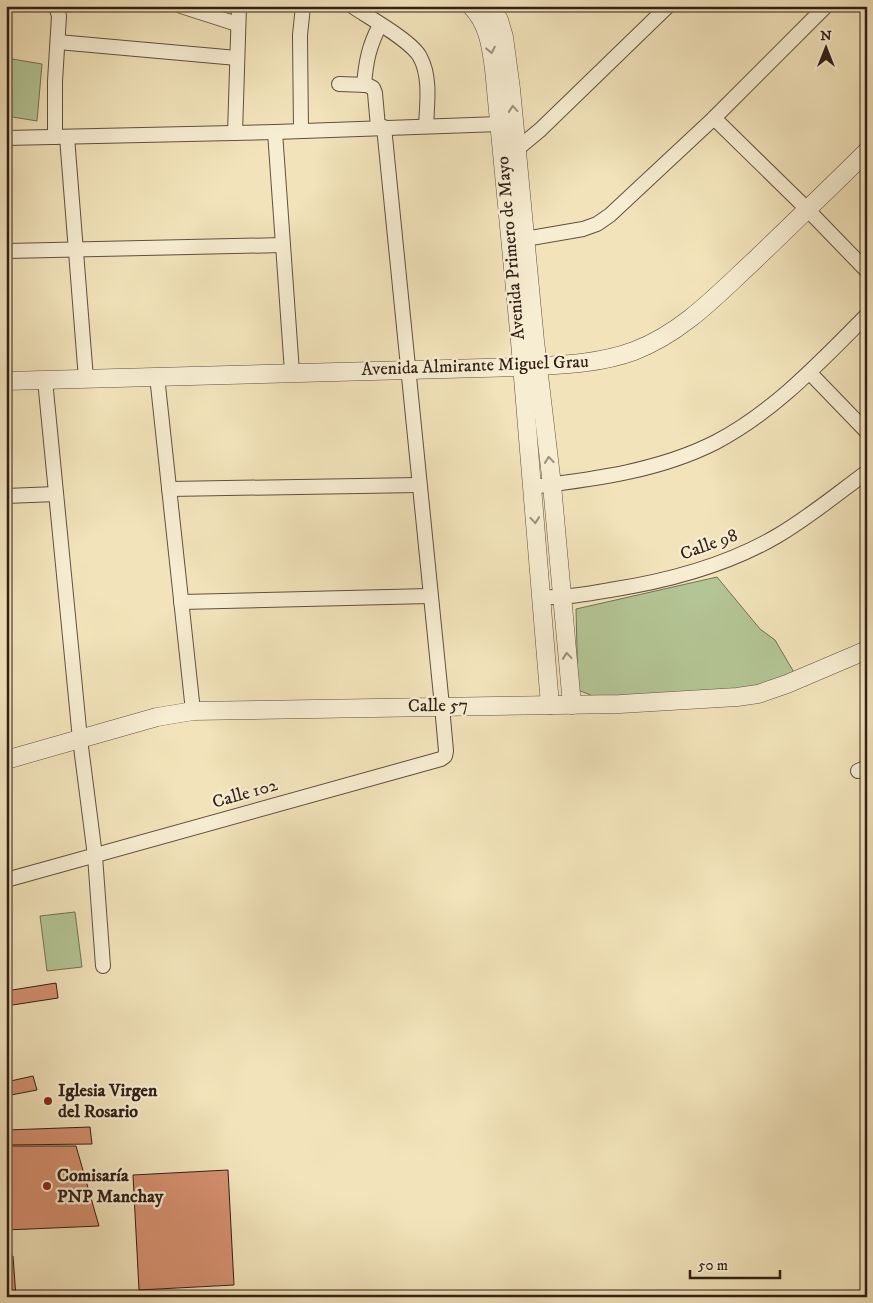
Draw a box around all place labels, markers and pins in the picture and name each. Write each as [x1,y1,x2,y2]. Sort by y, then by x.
place label: Iglesia Virgen del Rosario [58,1080,158,1123]
marker: Iglesia Virgen del Rosario [42,1095,54,1107]
place label: Comisaría PNP Manchay [57,1165,164,1208]
marker: Comisaría PNP Manchay [41,1180,53,1192]

